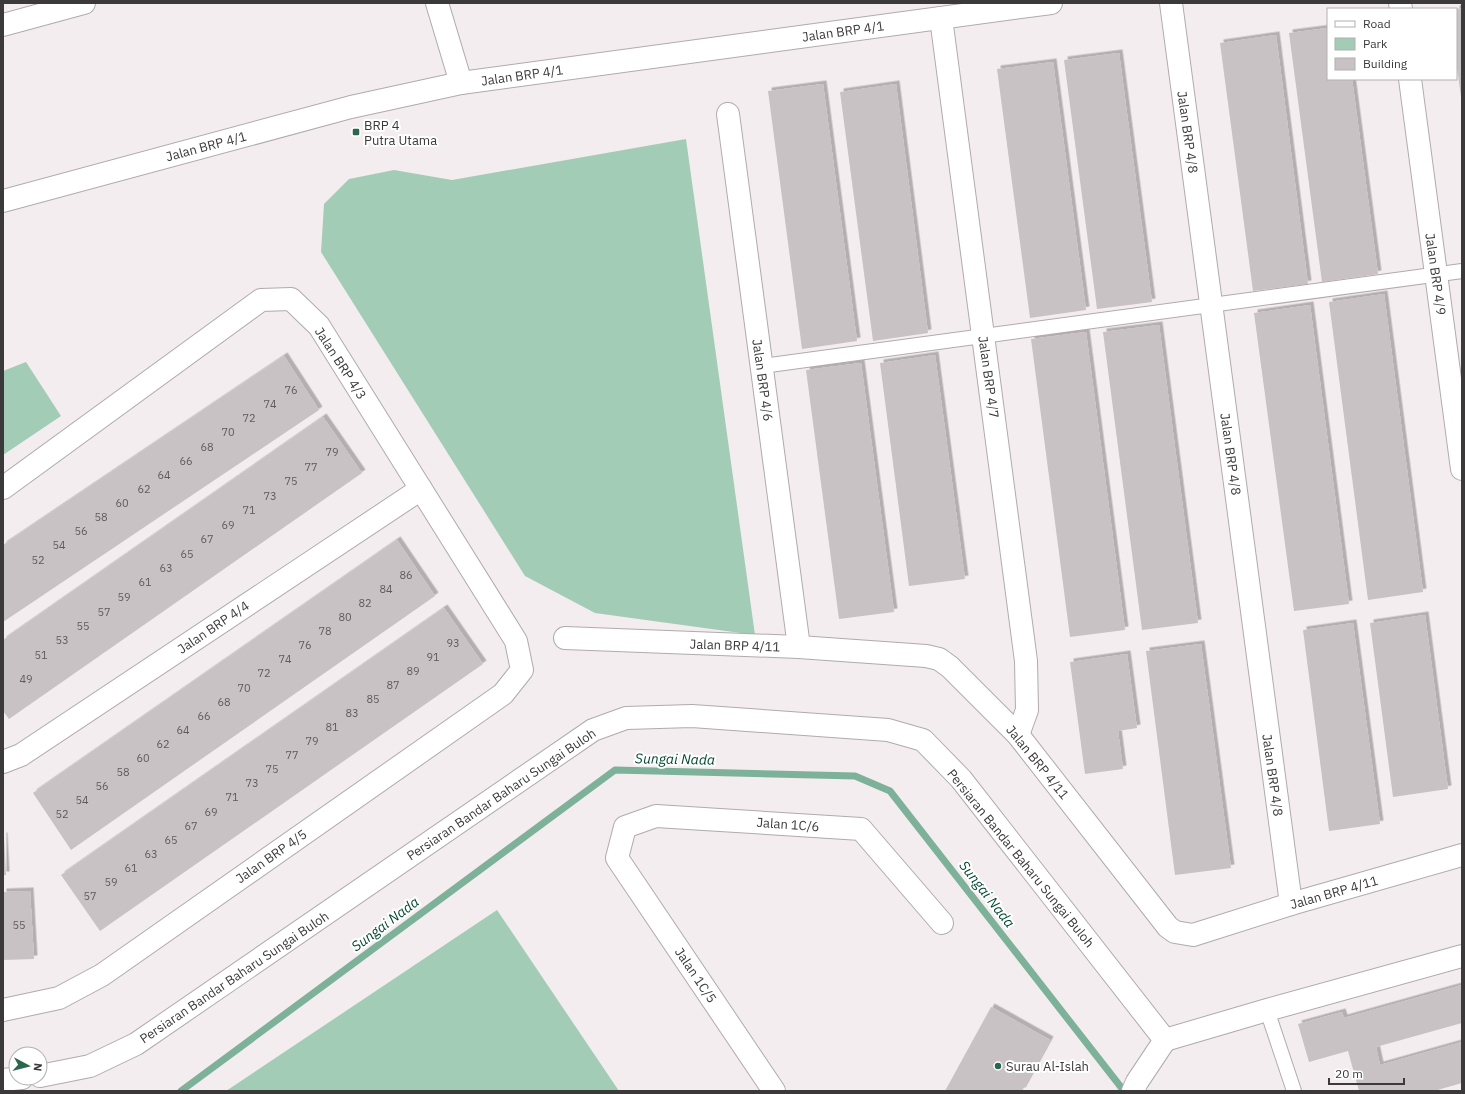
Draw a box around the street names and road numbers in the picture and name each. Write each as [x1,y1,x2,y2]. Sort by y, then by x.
street label: Jalan BRP 4/1 [801,17,885,46]
street label: Jalan BRP 4/1 [480,61,564,90]
street label: Jalan BRP 4/8 [1173,90,1202,174]
street label: Jalan BRP 4/1 [164,128,249,165]
street label: Jalan BRP 4/9 [1421,232,1450,316]
street label: Jalan BRP 4/3 [311,324,370,403]
street label: Jalan BRP 4/7 [974,335,1003,419]
street label: Jalan BRP 4/6 [748,338,777,422]
street label: Jalan BRP 4/8 [1216,412,1245,496]
street label: Jalan BRP 4/4 [174,597,253,658]
street label: Jalan BRP 4/11 [689,635,781,656]
street label: Jalan BRP 4/11 [1002,722,1073,803]
street label: Persiaran Bandar Baharu Sungai Buloh [403,725,599,864]
street label: Jalan BRP 4/8 [1258,733,1287,817]
street label: Persiaran Bandar Baharu Sungai Buloh [943,766,1098,951]
street label: Jalan 1C/6 [756,814,820,835]
street label: Jalan BRP 4/5 [232,826,310,887]
street label: Jalan BRP 4/11 [1288,872,1380,913]
street label: Persiaran Bandar Baharu Sungai Buloh [136,908,332,1047]
street label: Jalan 1C/5 [671,944,720,1006]

